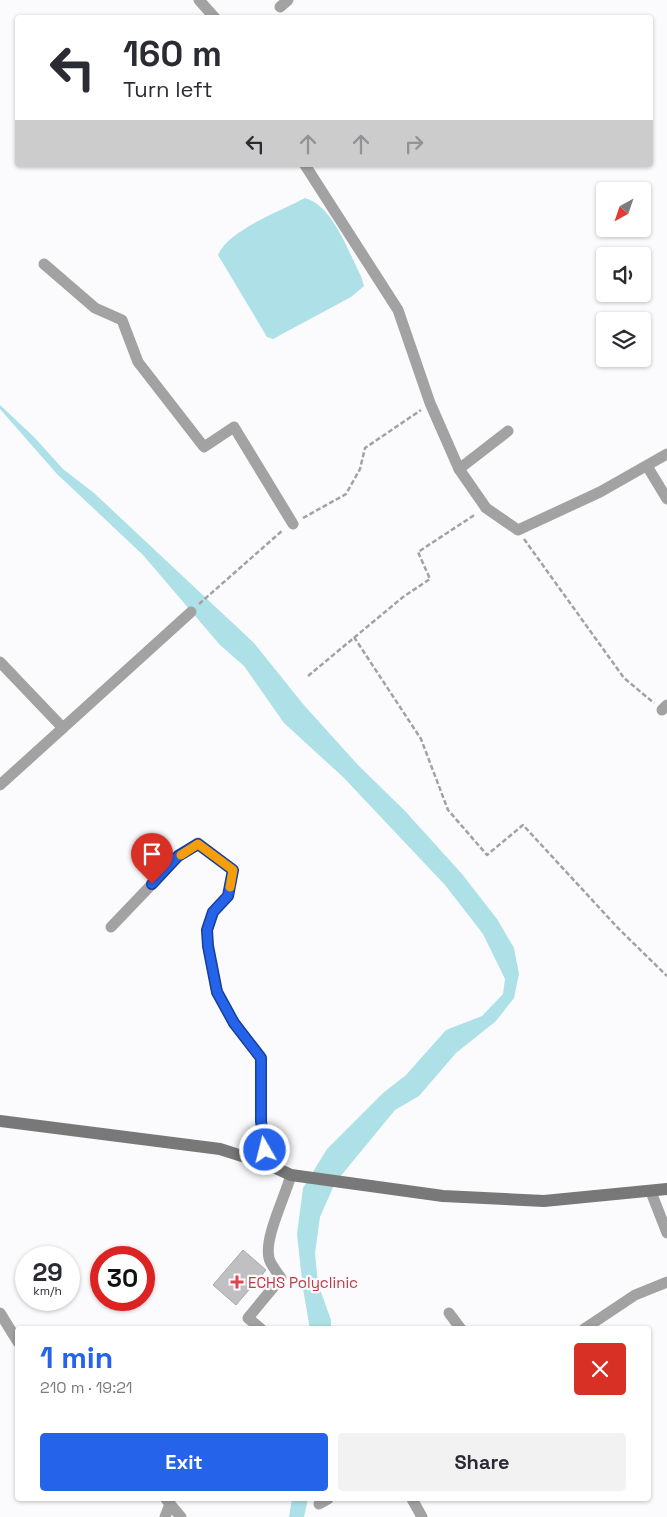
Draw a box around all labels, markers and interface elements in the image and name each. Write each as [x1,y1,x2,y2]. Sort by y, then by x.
text: 160 m [123,32,222,76]
icon: left [40,35,105,100]
text: Turn left [123,75,213,103]
icon: left [241,130,269,158]
icon: ahead [294,130,322,158]
icon: ahead [347,130,375,158]
icon: right [400,130,428,158]
north arrow [596,182,651,238]
map controls [596,182,651,367]
button: sound [596,247,651,302]
button: layers [596,312,651,367]
pin [131,833,173,884]
icon: arrive [138,840,166,868]
position arrow [238,1123,290,1175]
speed limit sign: 30 [90,1246,155,1311]
text: 29 [32,1256,63,1288]
place label: ECHS Polyclinic [248,1273,358,1292]
marker: ECHS Polyclinic [230,1275,244,1289]
text: km/h [33,1283,62,1299]
text: 1 min [40,1338,113,1377]
button: close [574,1343,626,1395]
text: 210 m · 19:21 [40,1377,133,1398]
button: Exit [40,1433,328,1491]
button: Share [338,1433,626,1491]

